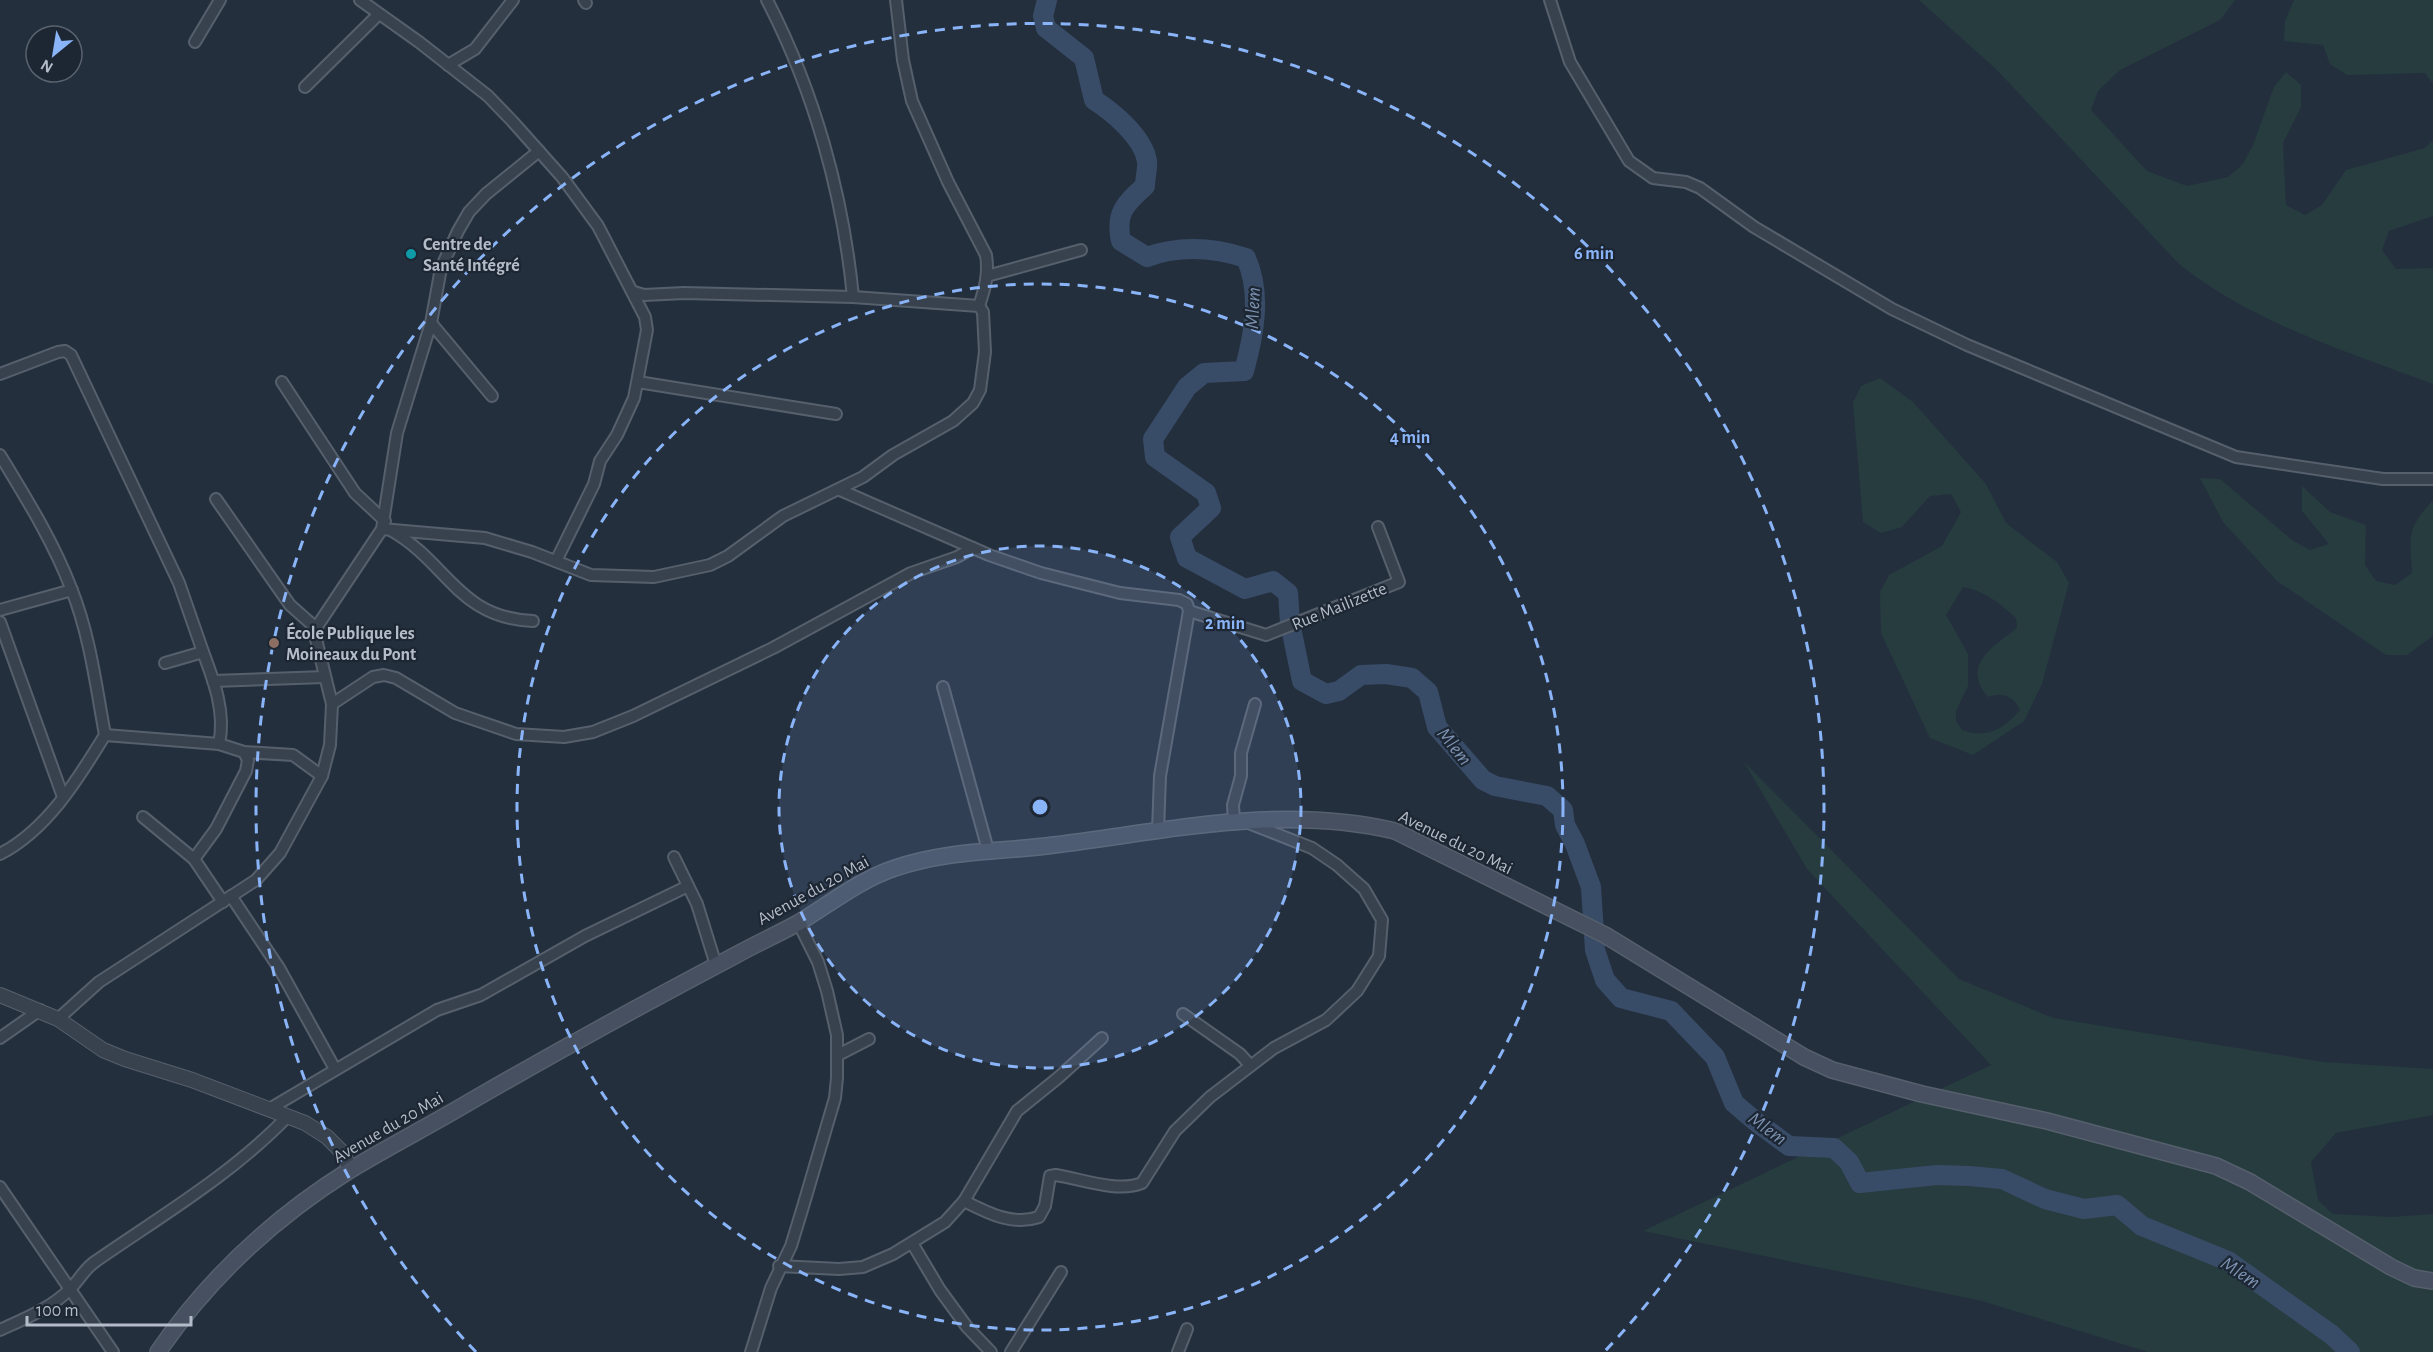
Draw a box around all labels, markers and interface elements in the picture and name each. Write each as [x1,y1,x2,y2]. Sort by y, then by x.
north arrow [24,24,84,84]
text: N [38,56,56,76]
place label: Centre de Santé Intégré [423,236,520,275]
text: 6 min [1574,245,1614,263]
marker: Centre de Santé Intégré [404,247,418,261]
water label: Mlem [1242,287,1264,330]
text: 4 min [1390,429,1430,447]
street label: Rue Mailizette [1289,580,1389,634]
text: 2 min [1205,615,1245,633]
place label: École Publique les Moineaux du Pont [286,622,416,664]
marker: École Publique les Moineaux du Pont [267,636,281,650]
water label: Mlem [1433,724,1475,769]
centre of rings [1030,797,1050,817]
street label: Avenue du 20 Mai [1396,808,1515,878]
street label: Avenue du 20 Mai [755,853,872,929]
street label: Avenue du 20 Mai [330,1089,447,1167]
water label: Mlem [1745,1108,1790,1149]
water label: Mlem [2217,1253,2263,1293]
scale bar [27,1289,190,1327]
text: 100 m [36,1302,79,1320]

